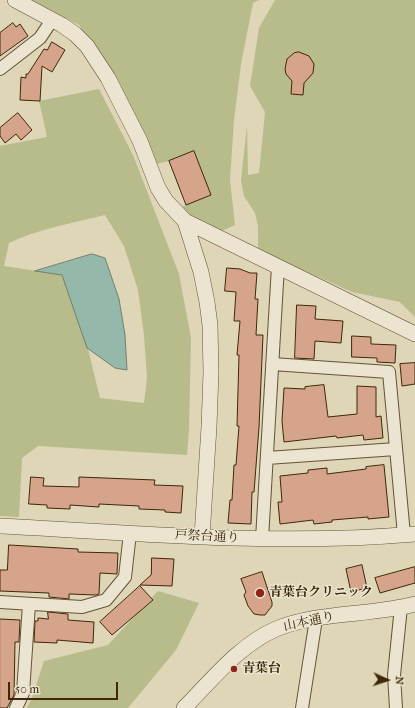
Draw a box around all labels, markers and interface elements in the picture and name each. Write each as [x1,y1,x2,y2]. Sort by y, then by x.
street label: 戸祭台通り [174,528,240,546]
place label: 青葉台クリニック [269,585,373,601]
marker: 青葉台クリニック [254,587,266,599]
street label: 山本通り [282,609,336,635]
north arrow [367,660,407,700]
place label: 青葉台 [242,661,281,677]
marker: 青葉台 [229,664,239,674]
scale bar [10,674,120,700]
text: N [393,676,406,685]
text: 50 m [15,682,39,696]

